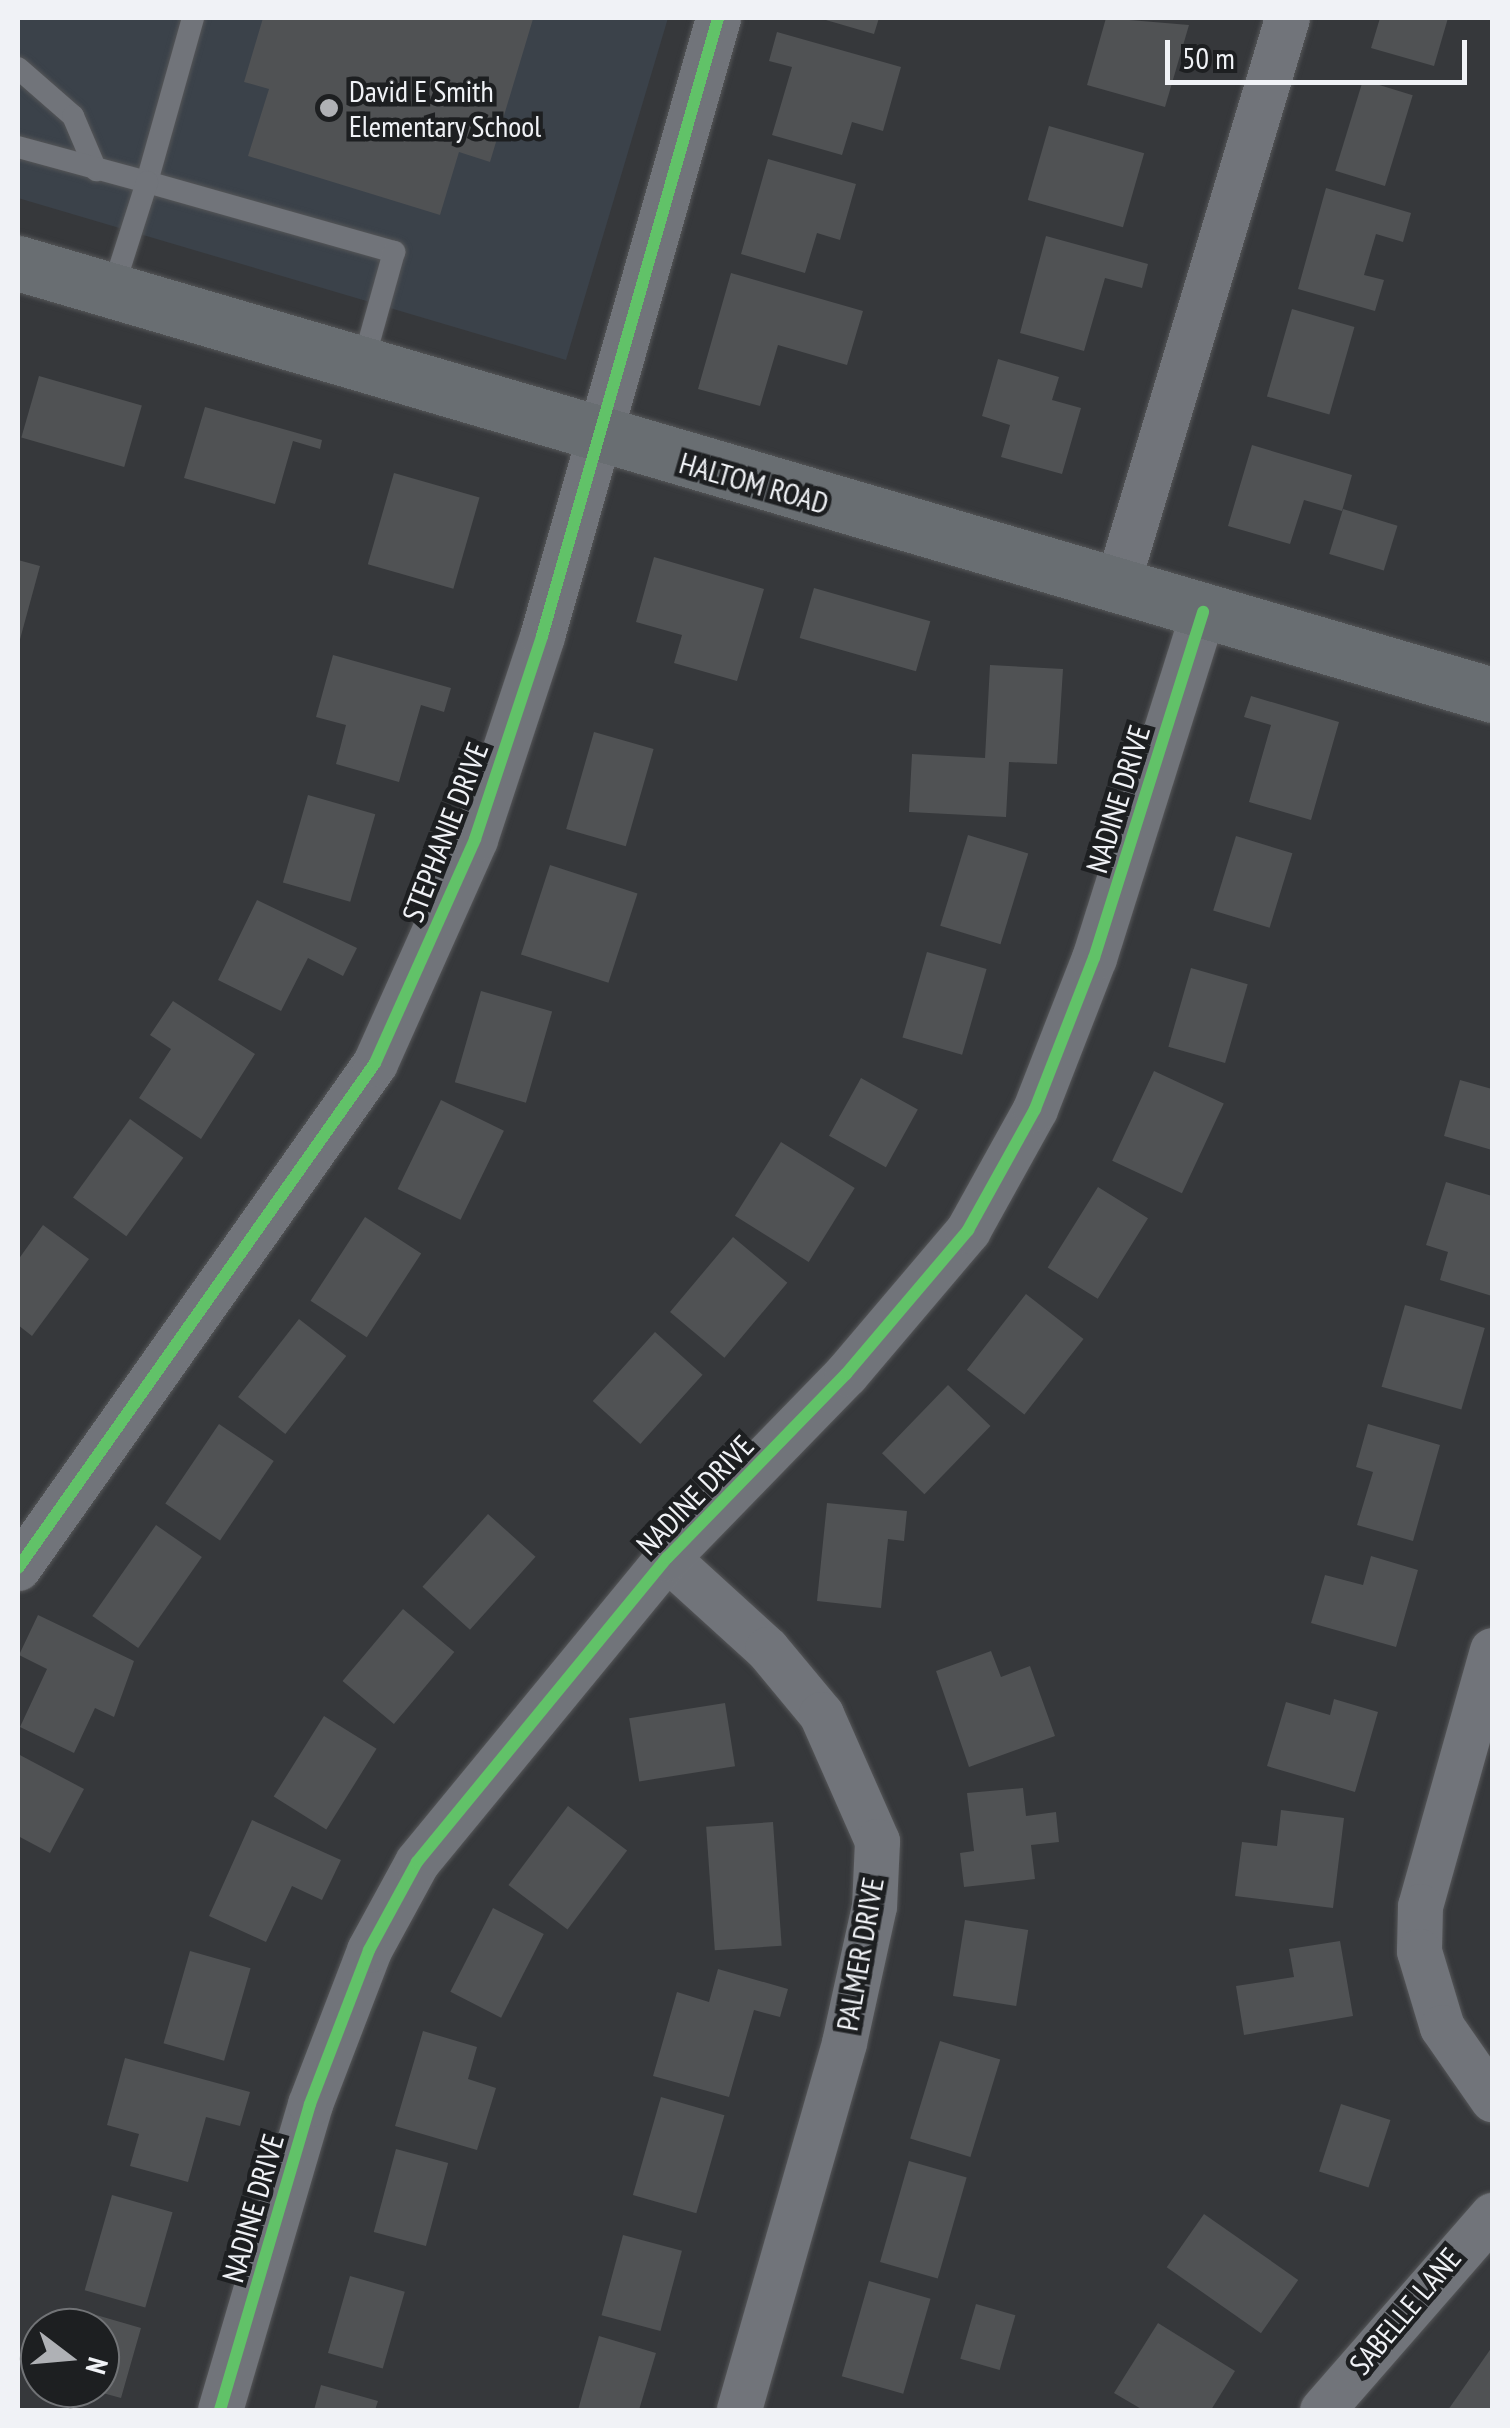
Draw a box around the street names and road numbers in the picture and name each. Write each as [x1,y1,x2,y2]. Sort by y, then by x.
street label: HALTOM ROAD [675,445,833,521]
street label: NADINE DRIVE [1079,721,1157,877]
street label: STEPHANIE DRIVE [394,737,496,927]
street label: NADINE DRIVE [629,1428,761,1562]
street label: PALMER DRIVE [829,1874,891,2034]
street label: NADINE DRIVE [215,2130,291,2286]
street label: SABELLE LANE [1342,2240,1468,2382]

